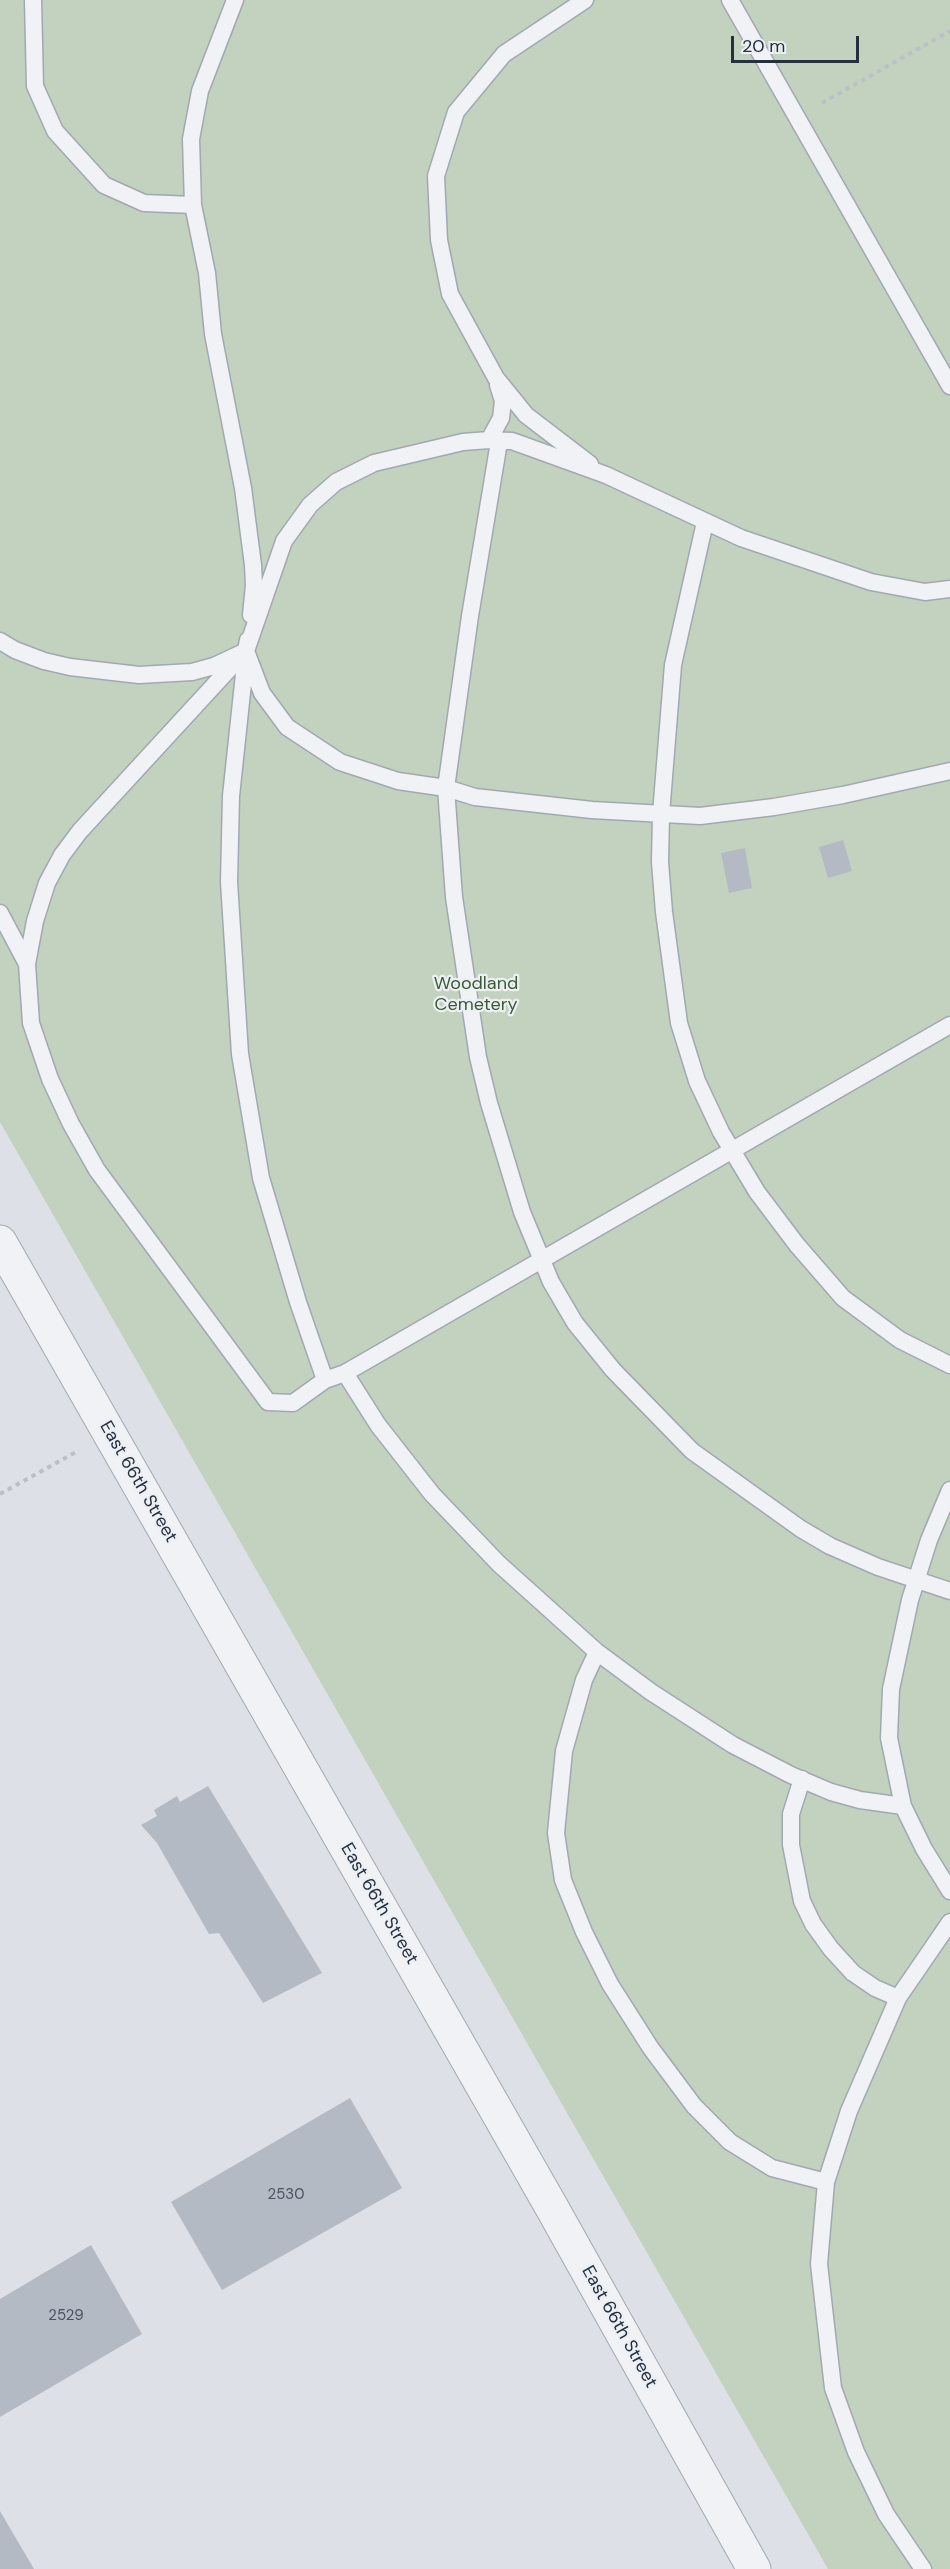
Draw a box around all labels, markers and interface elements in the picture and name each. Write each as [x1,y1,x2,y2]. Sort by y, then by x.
scale bar [734,24,862,62]
text: 20 m [742,34,785,58]
park label: Woodland Cemetery [434,973,518,1016]
street label: East 66th Street [95,1418,181,1546]
street label: East 66th Street [336,1840,422,1968]
house number: 2530 [268,2186,304,2204]
street label: East 66th Street [577,2262,661,2392]
house number: 2529 [48,2307,84,2325]

